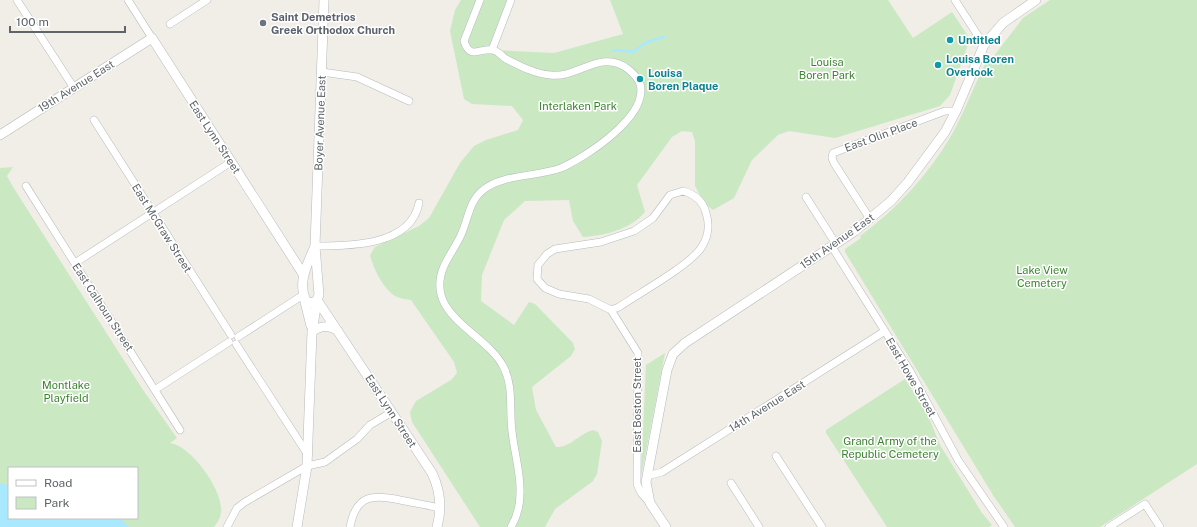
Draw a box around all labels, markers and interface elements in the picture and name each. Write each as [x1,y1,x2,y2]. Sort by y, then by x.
scale bar [10,8,125,34]
place label: Saint Demetrios Greek Orthodox Church [271,11,395,36]
text: 100 m [16,15,49,29]
marker: Saint Demetrios Greek Orthodox Church [258,18,268,28]
place label: Untitled [958,34,1001,46]
marker: Untitled [945,35,955,45]
place label: Louisa Boren Overlook [946,53,1014,78]
park label: Louisa Boren Park [799,56,855,81]
street label: 19th Avenue East [36,58,116,114]
marker: Louisa Boren Overlook [933,60,943,70]
place label: Louisa Boren Plaque [648,67,718,92]
marker: Louisa Boren Plaque [635,74,645,84]
street label: Boyer Avenue East [312,75,328,171]
street label: East Lynn Street [187,98,243,176]
park label: Interlaken Park [539,100,617,112]
street label: East Olin Place [843,116,919,154]
street label: East McGraw Street [130,181,194,275]
street label: 15th Avenue East [798,211,876,271]
street label: East Calhoun Street [70,261,136,353]
park label: Lake View Cemetery [1016,264,1068,289]
street label: East Howe Street [884,335,938,419]
street label: East Boston Street [631,357,643,453]
street label: East Lynn Street [363,372,419,450]
street label: 14th Avenue East [727,378,807,434]
park label: Montlake Playfield [42,379,90,404]
park label: Grand Army of the Republic Cemetery [841,435,939,460]
legend [8,467,138,519]
text: Road [44,476,72,490]
text: Park [44,496,70,510]

